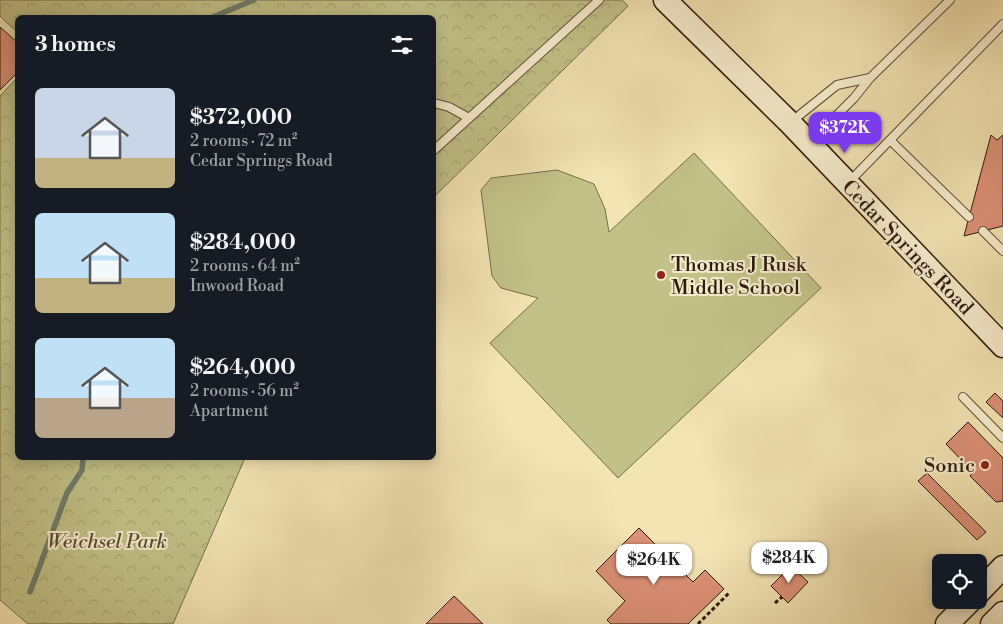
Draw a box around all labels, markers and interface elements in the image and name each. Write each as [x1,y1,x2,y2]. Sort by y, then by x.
icon: filters [388,31,416,59]
text: 3 homes [35,32,116,58]
text: $372,000 [190,105,292,131]
icon: home [75,108,135,168]
pin: $372K [810,112,880,154]
text: $372K [820,118,870,138]
text: 2 rooms · 72 m² [190,131,297,151]
text: Cedar Springs Road [190,151,333,171]
street label: Cedar Springs Road [836,175,978,321]
text: $284,000 [190,230,296,256]
icon: home [75,233,135,293]
place label: Thomas J Rusk Middle School [671,253,808,301]
text: 2 rooms · 64 m² [190,256,300,276]
marker: Thomas J Rusk Middle School [655,269,667,281]
text: Inwood Road [190,276,284,296]
text: $264,000 [190,355,296,381]
icon: home [75,358,135,418]
text: 2 rooms · 56 m² [190,381,299,401]
text: Apartment [190,401,269,421]
place label: Sonic [924,454,975,479]
marker: Sonic [979,459,991,471]
park label: Weichsel Park [47,530,167,555]
pin: $284K [754,542,824,584]
pin: $264K [619,544,689,586]
text: $284K [762,548,816,568]
text: $264K [627,550,681,570]
map controls [932,554,987,609]
button: locate [932,554,987,609]

